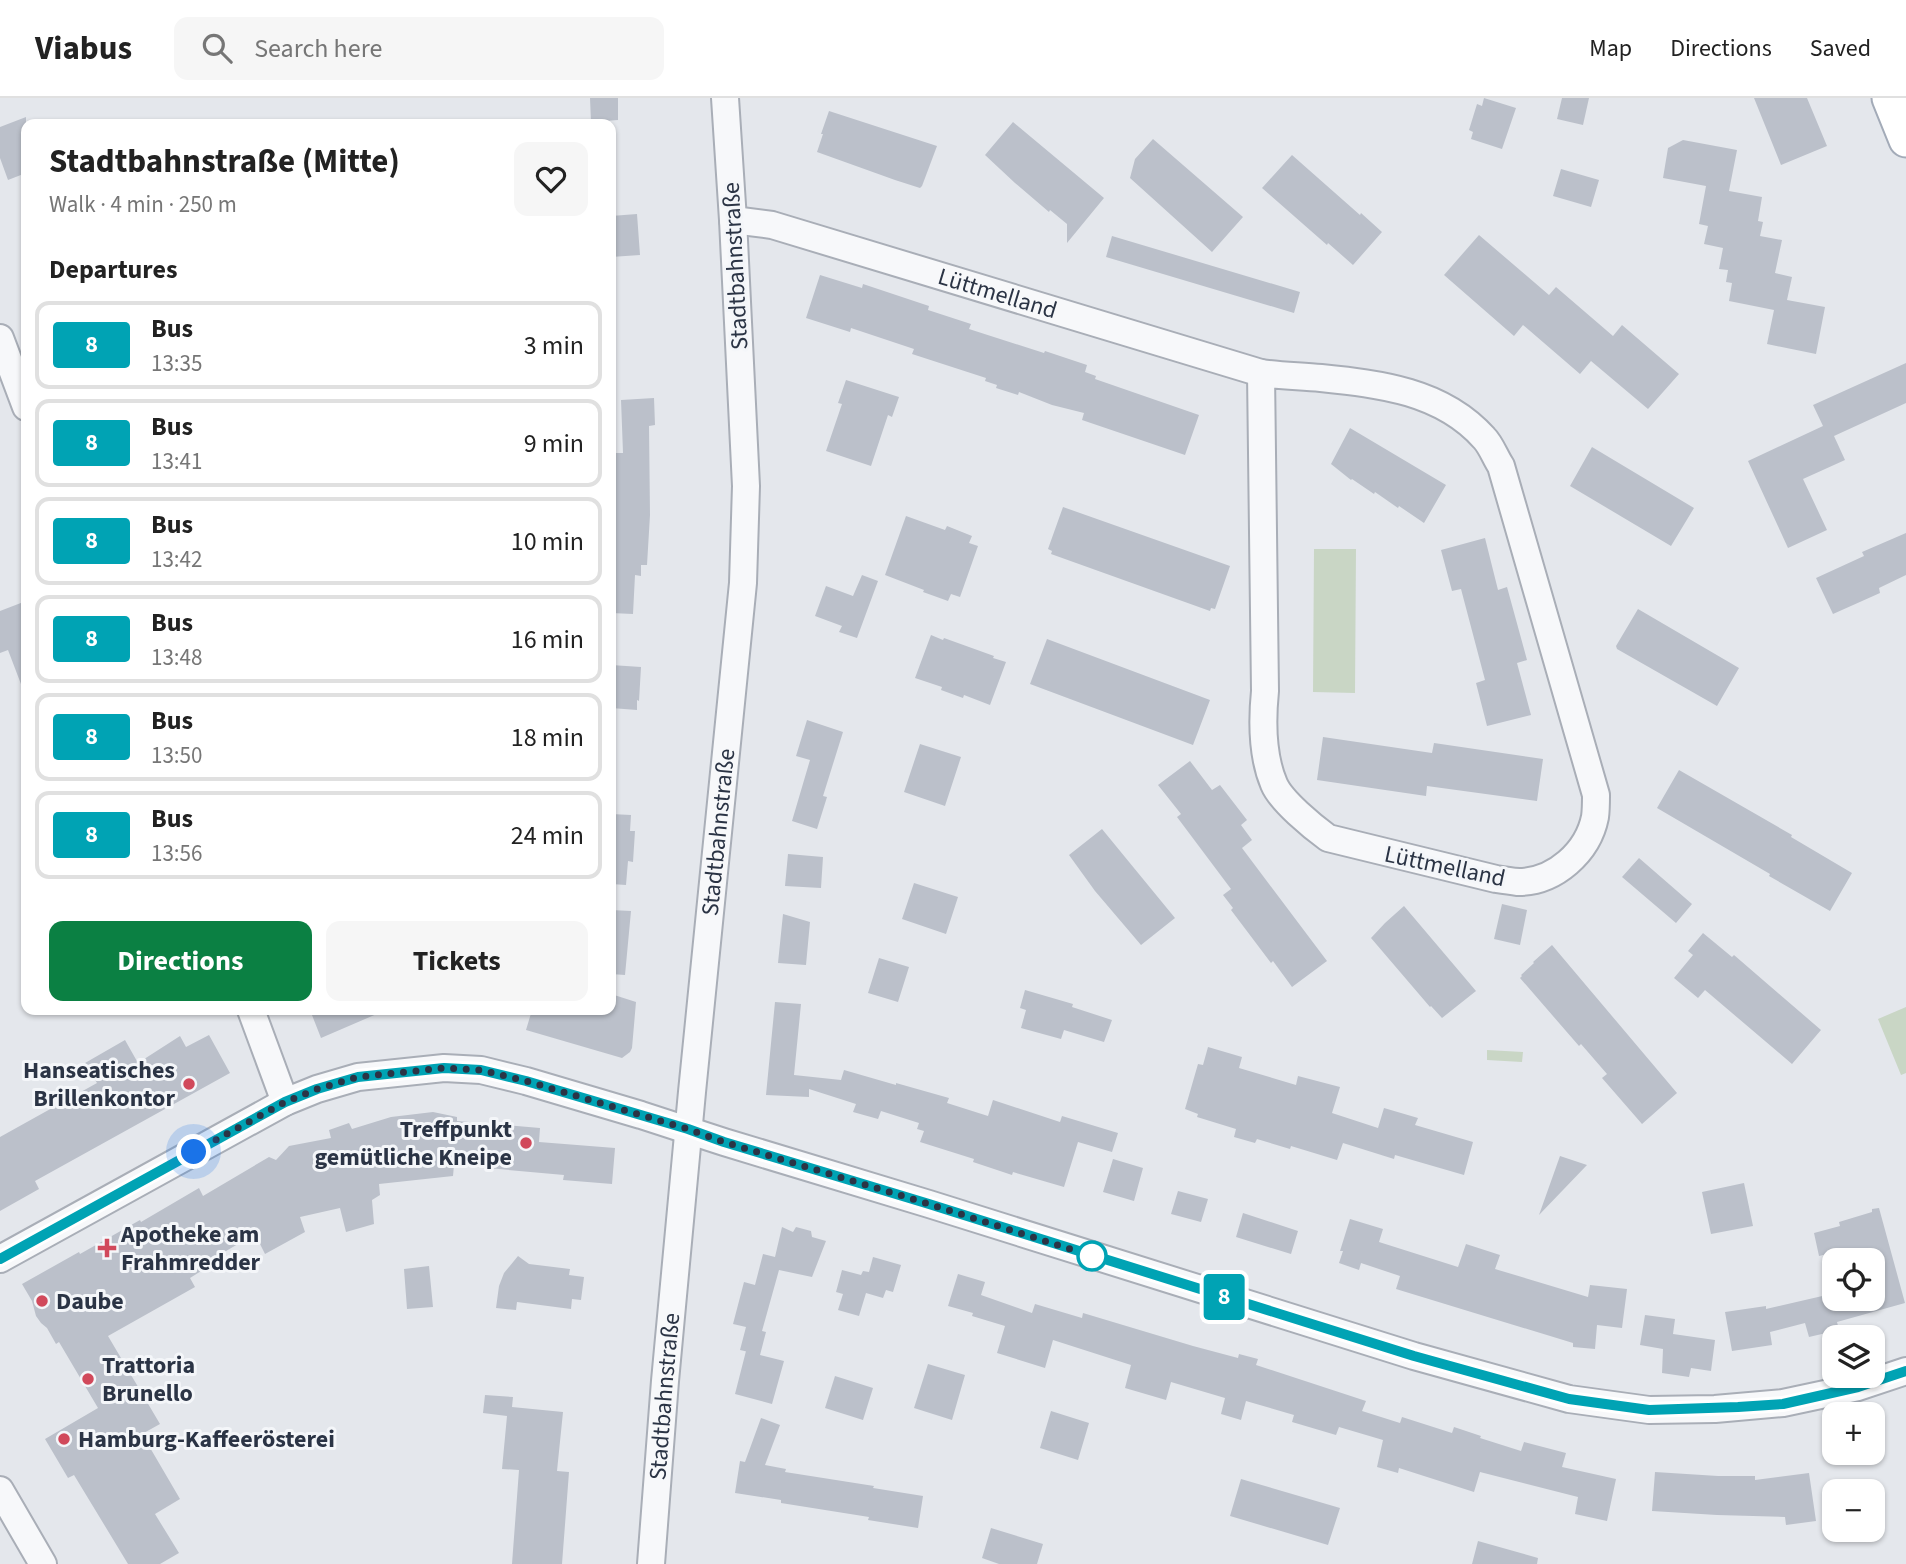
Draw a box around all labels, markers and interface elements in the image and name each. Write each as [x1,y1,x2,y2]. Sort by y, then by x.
search box [174,17,664,80]
text: Viabus [35,25,132,72]
icon: search [198,29,236,67]
text: Search here [254,30,382,67]
text: Map [1589,31,1632,66]
text: Directions [1670,31,1772,66]
text: Saved [1810,31,1871,66]
text: Stadtbahnstraße (Mitte) [49,138,400,185]
button: heart [514,142,588,216]
street label: Stadtbahnstraße [714,181,757,351]
text: Walk · 4 min · 250 m [49,188,237,221]
text: Departures [49,251,177,288]
street label: Lüttmelland [934,259,1061,328]
text: Bus [151,310,193,347]
text: 8 [85,327,98,362]
text: 3 min [524,327,584,364]
text: 13:35 [151,347,202,380]
text: Bus [151,408,193,445]
text: 8 [85,425,98,460]
text: 9 min [524,425,584,462]
text: 13:41 [151,445,202,478]
text: Bus [151,506,193,543]
text: 8 [85,523,98,558]
text: 10 min [511,523,584,560]
text: 13:42 [151,543,202,576]
text: Bus [151,604,193,641]
text: 8 [85,621,98,656]
text: 16 min [511,621,584,658]
text: 13:48 [151,641,202,674]
text: Bus [151,702,193,739]
text: 8 [85,719,98,754]
text: 18 min [511,719,584,756]
text: 13:50 [151,739,202,772]
street label: Stadtbahnstraße [693,747,744,917]
text: Bus [151,800,193,837]
text: 8 [85,817,98,852]
text: 24 min [511,817,584,854]
text: 13:56 [151,837,202,870]
street label: Lüttmelland [1381,837,1509,896]
button: Directions [49,921,312,1001]
button: Tickets [326,921,588,1001]
place label: Hanseatisches Brillenkontor [23,1053,175,1116]
marker: Hanseatisches Brillenkontor [181,1076,197,1092]
place label: Treffpunkt gemütliche Kneipe [314,1112,512,1175]
your location [176,1134,211,1169]
marker: Treffpunkt gemütliche Kneipe [518,1135,534,1151]
place label: Apotheke am Frahmredder [120,1217,261,1280]
marker: Apotheke am Frahmredder [99,1240,115,1256]
unlabelled marker [1077,1241,1107,1271]
map controls [1822,1248,1885,1542]
button: locate [1822,1248,1885,1311]
line badge: 8 [1201,1274,1247,1320]
text: 8 [1218,1279,1230,1314]
place label: Daube [56,1284,124,1319]
marker: Daube [34,1293,50,1309]
street label: Stadtbahnstraße [640,1311,689,1482]
button: layers [1822,1325,1885,1388]
place label: Trattoria Brunello [102,1348,195,1411]
marker: Trattoria Brunello [80,1371,96,1387]
button: + [1822,1402,1885,1465]
place label: Hamburg-Kaffeerösterei [78,1422,335,1457]
marker: Hamburg-Kaffeerösterei [56,1431,72,1447]
button: − [1822,1479,1885,1542]

